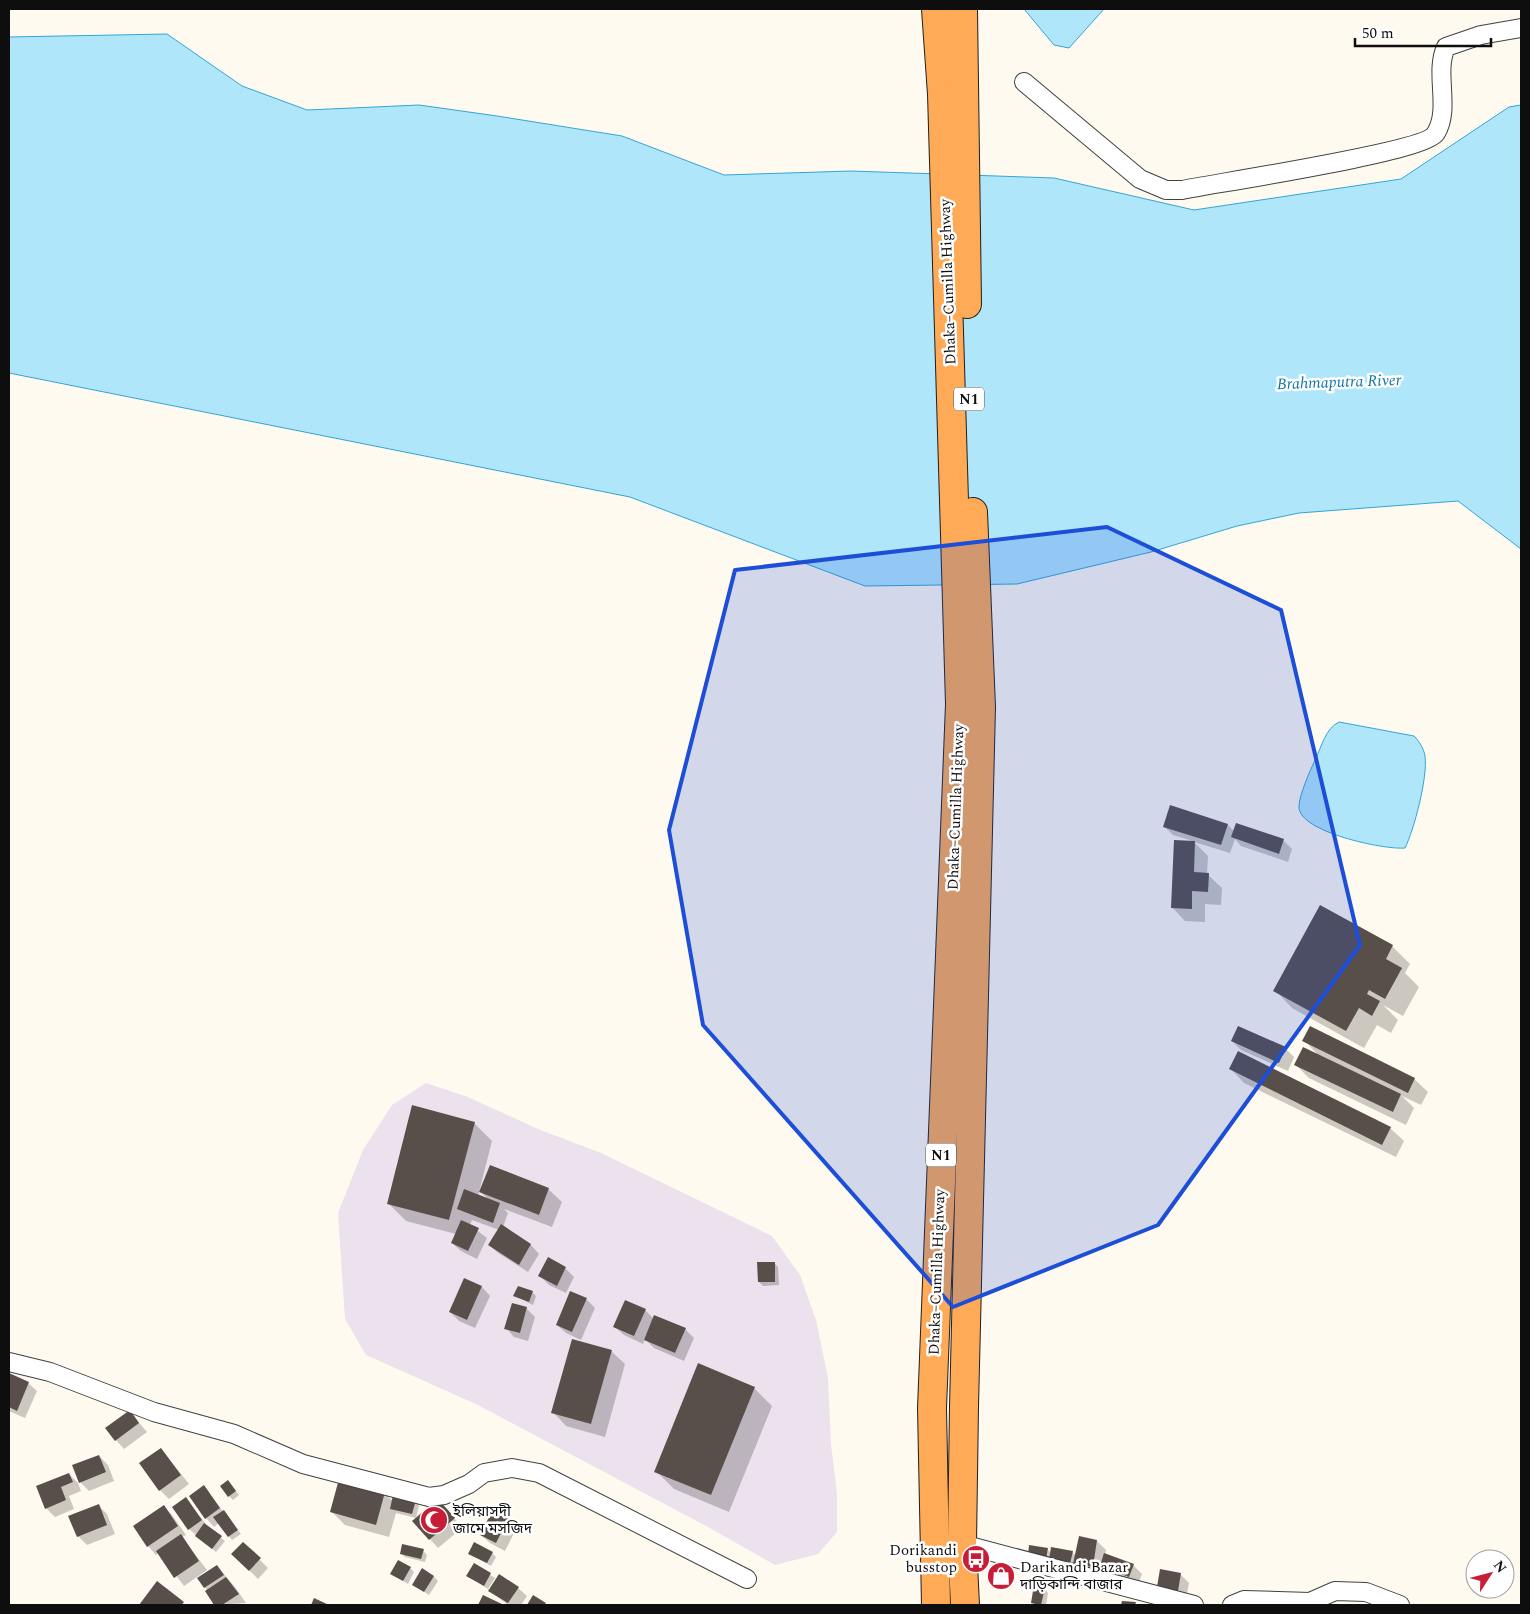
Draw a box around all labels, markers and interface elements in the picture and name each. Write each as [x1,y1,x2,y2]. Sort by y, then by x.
scale bar [1355,15,1491,47]
text: 50 m [1362,22,1394,45]
street label: Dhaka–Cumilla Highway [934,198,962,365]
water label: Brahmaputra River [1276,368,1402,396]
road number: N1 [954,388,984,410]
street label: Dhaka–Cumilla Highway [942,723,970,890]
road number: N1 [926,1144,956,1166]
street label: Dhaka–Cumilla Highway [923,1188,951,1355]
place label: ইলিয়াসদী জামে মসজিদ [452,1500,533,1540]
mosque icon: ইলিয়াসদী জামে মসজিদ [419,1505,449,1535]
place label: Dorikandi busstop [889,1539,957,1579]
bus stop icon: Dorikandi busstop [961,1544,991,1574]
north arrow [1465,1549,1515,1599]
place label: Darikandi Bazar দাড়িকান্দি বাজার [1019,1556,1128,1596]
text: N [1488,1556,1512,1577]
shop icon: Darikandi Bazar দাড়িকান্দি বাজার [986,1561,1016,1591]

